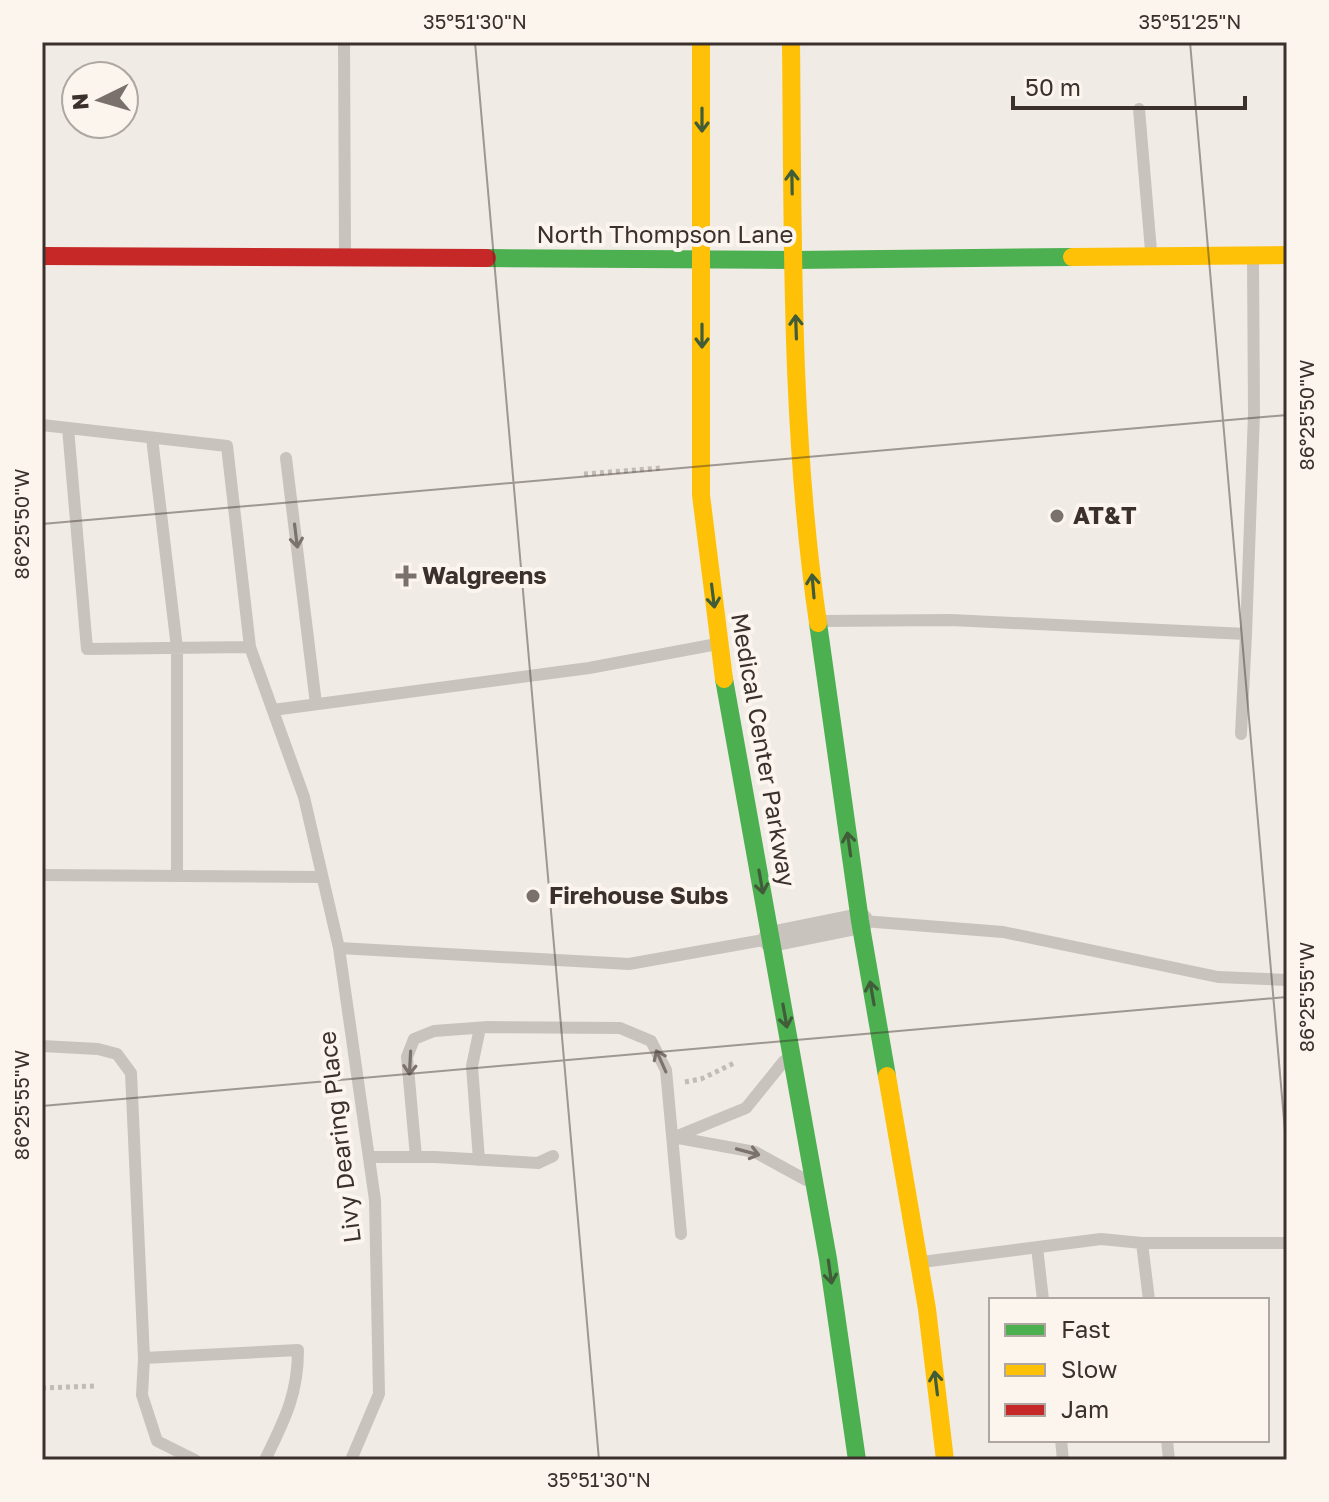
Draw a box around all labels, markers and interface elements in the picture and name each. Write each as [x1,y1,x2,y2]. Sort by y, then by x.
text: 35°51'30"N [423,9,527,33]
text: 35°51'25"N [1139,9,1242,33]
north arrow [60,60,140,140]
scale bar [1013,60,1245,110]
text: 50 m [1025,72,1081,101]
text: N [65,92,94,111]
one-way arrow [694,106,709,133]
one-way arrow [784,169,800,196]
street label: North Thompson Lane [537,219,793,248]
one-way arrow [788,314,803,341]
one-way arrow [694,322,710,349]
text: 86°25'50"W [1294,359,1318,471]
text: 86°25'50"W [9,468,33,580]
place label: AT&T [1073,500,1137,529]
marker: AT&T [1048,507,1066,525]
one-way arrow [288,522,303,548]
place label: Walgreens [422,560,547,589]
marker: Walgreens [397,567,415,585]
one-way arrow [805,574,820,600]
one-way arrow [706,583,721,608]
street label: Medical Center Parkway [726,611,803,889]
one-way arrow [841,832,856,857]
one-way arrow [754,869,769,894]
place label: Firehouse Subs [549,880,728,909]
marker: Firehouse Subs [524,887,542,905]
text: 86°25'55"W [1294,942,1318,1052]
one-way arrow [864,981,879,1006]
one-way arrow [778,1003,793,1028]
street label: Livy Dearing Place [311,1030,366,1245]
one-way arrow [402,1049,417,1076]
one-way arrow [652,1049,667,1074]
text: 86°25'55"W [9,1050,33,1160]
one-way arrow [734,1145,760,1160]
one-way arrow [823,1259,838,1284]
legend [989,1298,1269,1442]
text: Fast [1061,1314,1111,1343]
text: Slow [1061,1354,1117,1383]
one-way arrow [928,1370,943,1396]
text: Jam [1061,1394,1109,1423]
text: 35°51'30"N [547,1467,651,1491]

